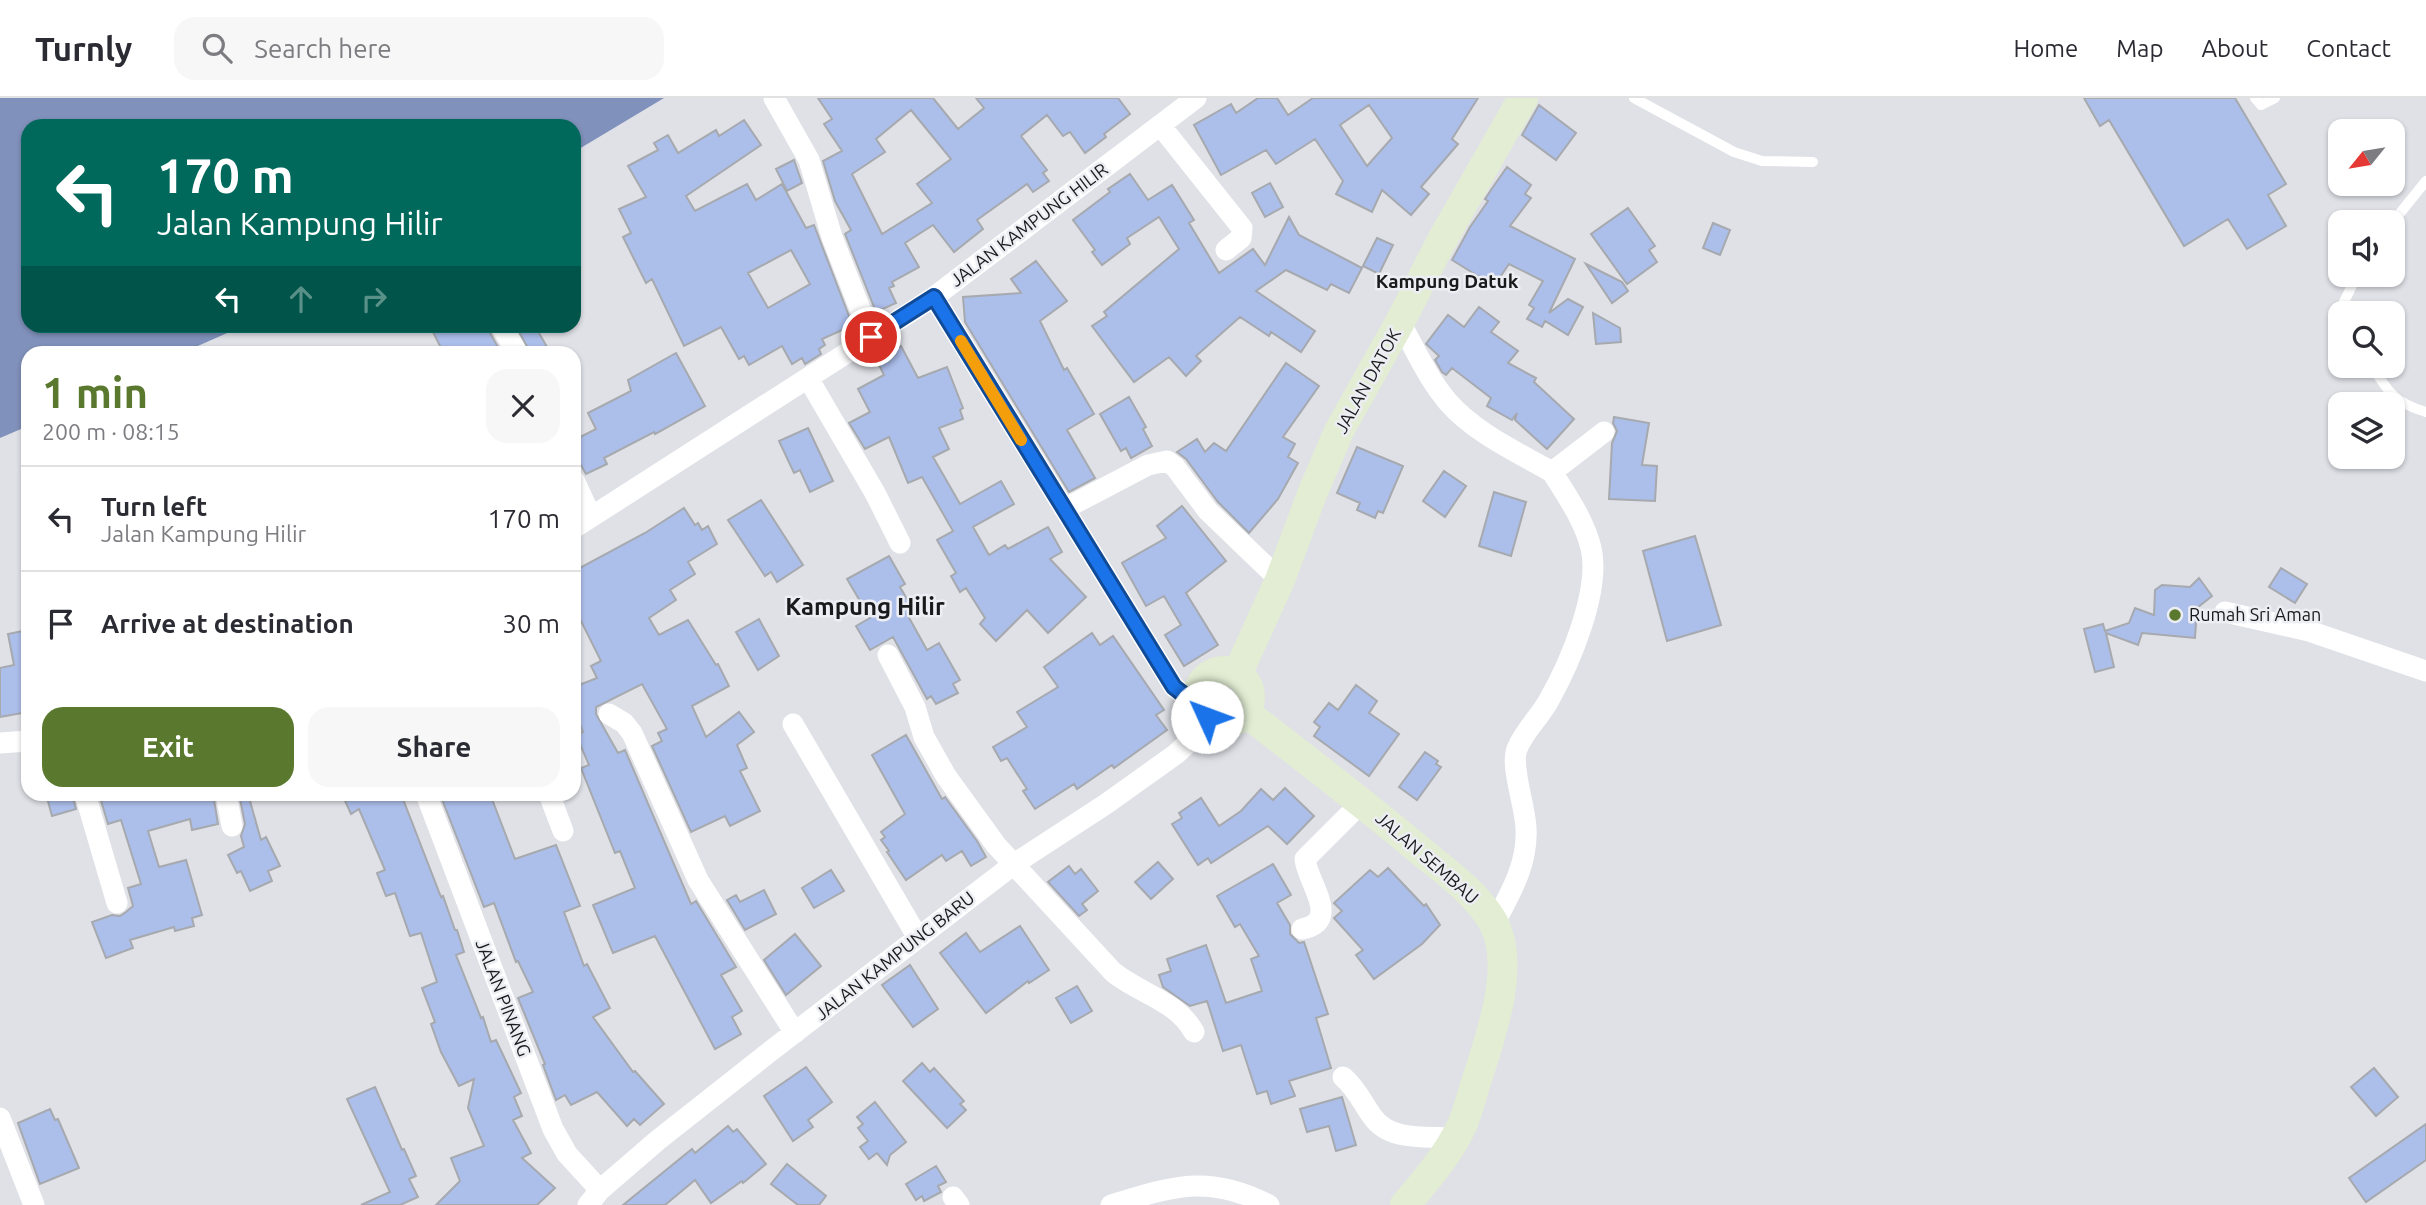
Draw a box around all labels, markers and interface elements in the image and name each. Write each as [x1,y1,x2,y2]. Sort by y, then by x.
search box [174,17,664,80]
icon: search [198,29,236,67]
text: Turnly [35,30,132,67]
text: Search here [254,34,392,63]
text: Home [2013,35,2078,62]
text: Map [2116,35,2163,62]
text: About [2201,35,2268,62]
text: Contact [2306,35,2391,62]
north arrow [2328,119,2404,196]
map controls [2328,119,2405,469]
icon: left [42,147,133,238]
text: 170 m [157,147,294,202]
street label: JALAN KAMPUNG HILIR [946,158,1111,290]
text: Jalan Kampung Hilir [157,205,443,241]
button: sound [2328,210,2405,287]
district label: Kampung Datuk [1376,270,1519,292]
icon: left [209,280,247,318]
icon: ahead [282,280,320,318]
icon: right [355,280,393,318]
button: search [2328,301,2405,378]
pin [841,307,901,367]
icon: arrive [852,318,890,356]
street label: JALAN DATOK [1330,325,1404,436]
text: 1 min [42,369,148,416]
button: close [486,369,560,443]
button: layers [2328,392,2405,469]
text: 200 m · 08:15 [42,419,180,444]
text: Turn left [101,492,207,521]
icon: left [42,500,80,538]
text: 170 m [488,504,560,533]
text: Jalan Kampung Hilir [101,521,306,546]
district label: Kampung Hilir [785,593,945,620]
place label: Rumah Sri Aman [2189,604,2321,624]
icon: arrive [42,605,80,643]
marker: Rumah Sri Aman [2167,607,2183,623]
text: Arrive at destination [101,609,354,638]
text: 30 m [502,609,560,638]
position arrow [1170,680,1244,754]
button: Exit [42,707,294,787]
button: Share [308,707,560,787]
street label: JALAN SEMBAU [1372,807,1483,907]
street label: JALAN KAMPUNG BARU [811,887,978,1024]
street label: JALAN PINANG [472,936,535,1059]

